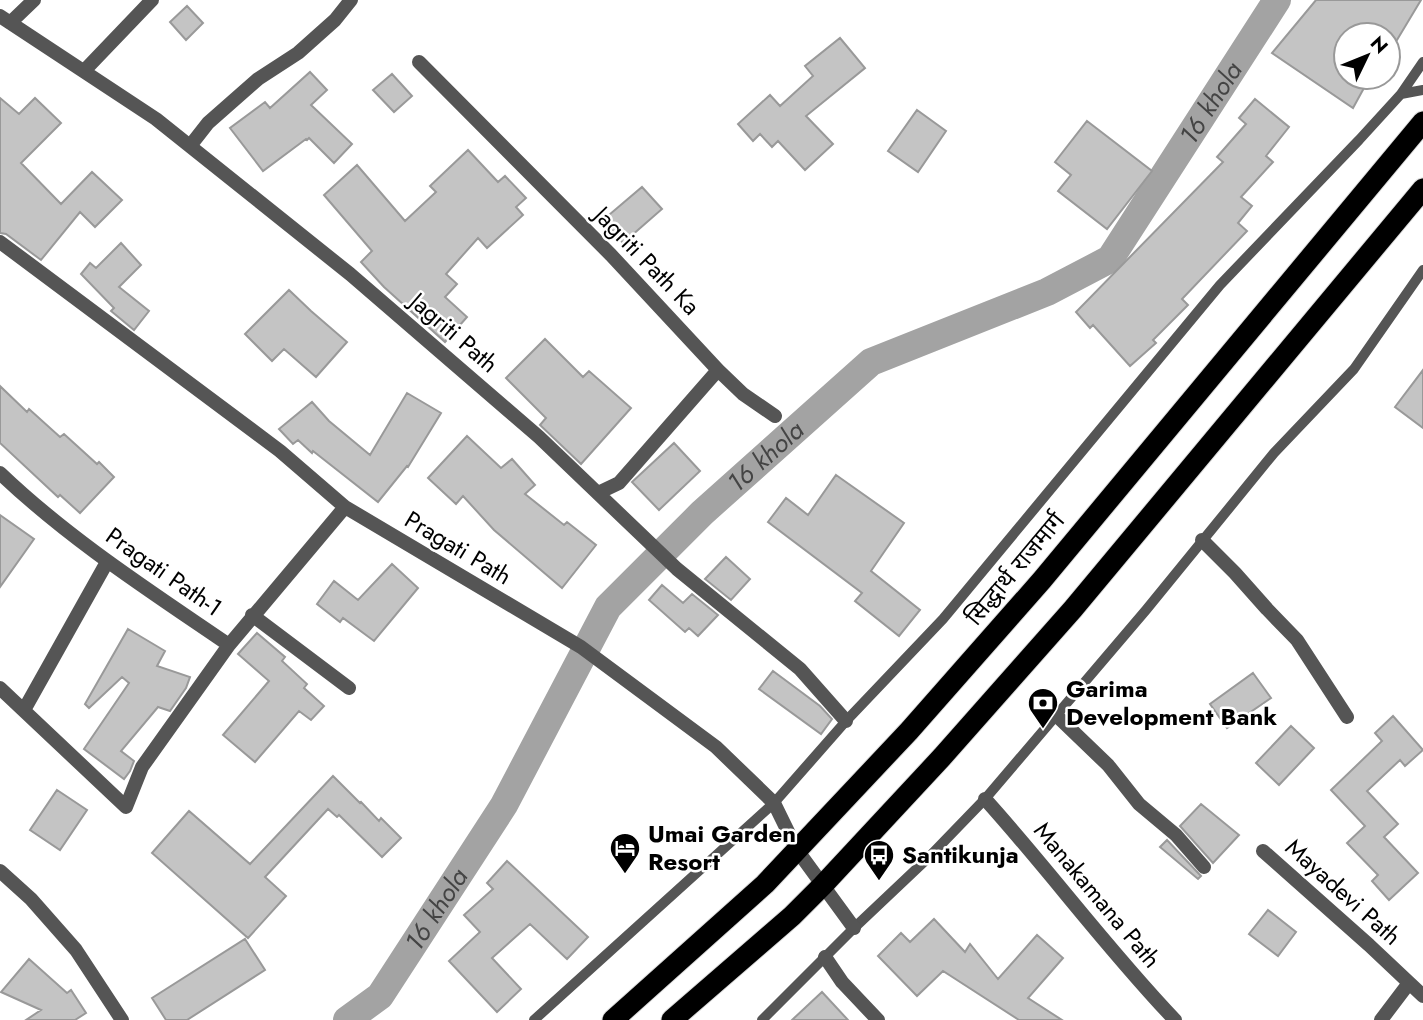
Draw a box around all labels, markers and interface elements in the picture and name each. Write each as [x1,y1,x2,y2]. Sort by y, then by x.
north arrow [1332,21,1402,91]
text: N [1364,30,1394,59]
water label: 16 khola [1170,53,1252,152]
street label: Jagriti Path Ka [584,196,708,323]
street label: Jagriti Path [400,282,506,381]
water label: 16 khola [718,411,813,501]
street label: Pragati Path [398,502,518,593]
street label: सिद्धार्थ राजमार्ग [957,504,1073,633]
street label: Pragati Path-1 [99,519,230,625]
place label: Garima Development Bank [1066,671,1277,734]
bank icon: Garima Development Bank [1026,686,1060,730]
street label: Manakamana Path [1026,814,1169,975]
place label: Umai Garden Resort [648,816,796,879]
street label: Mayadevi Path [1278,830,1409,953]
hotel icon: Umai Garden Resort [608,831,642,875]
place label: Santikunja [902,837,1019,872]
bus stop icon: Santikunja [862,838,896,882]
water label: 16 khola [395,860,478,958]

